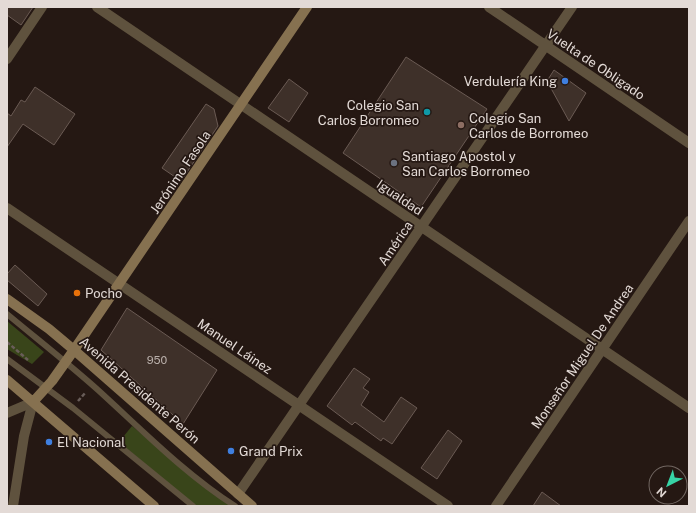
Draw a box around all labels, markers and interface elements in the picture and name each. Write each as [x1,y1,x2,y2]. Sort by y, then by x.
street label: Vuelta de Obligado [544,26,648,103]
place label: Verdulería King [464,74,557,89]
marker: Verdulería King [560,76,570,86]
place label: Colegio San Carlos Borromeo [318,98,419,128]
marker: Colegio San Carlos Borromeo [422,107,432,117]
place label: Colegio San Carlos de Borromeo [469,111,588,141]
marker: Colegio San Carlos de Borromeo [456,120,466,130]
street label: Jerónimo Fasola [147,128,214,217]
place label: Santiago Apostol y San Carlos Borromeo [402,149,530,179]
marker: Santiago Apostol y San Carlos Borromeo [389,158,399,168]
street label: Igualdad [374,177,426,218]
street label: América [375,218,416,268]
street label: Monseñor Miguel De Andrea [528,281,637,431]
place label: Pocho [85,286,122,301]
marker: Pocho [72,288,82,298]
street label: Manuel Láinez [194,316,275,377]
street label: Avenida Presidente Perón [76,334,203,447]
house number: 950 [147,354,168,366]
place label: El Nacional [57,435,125,450]
marker: El Nacional [44,437,54,447]
place label: Grand Prix [239,444,303,459]
marker: Grand Prix [226,446,236,456]
north arrow [648,465,688,505]
text: N [654,485,669,500]

